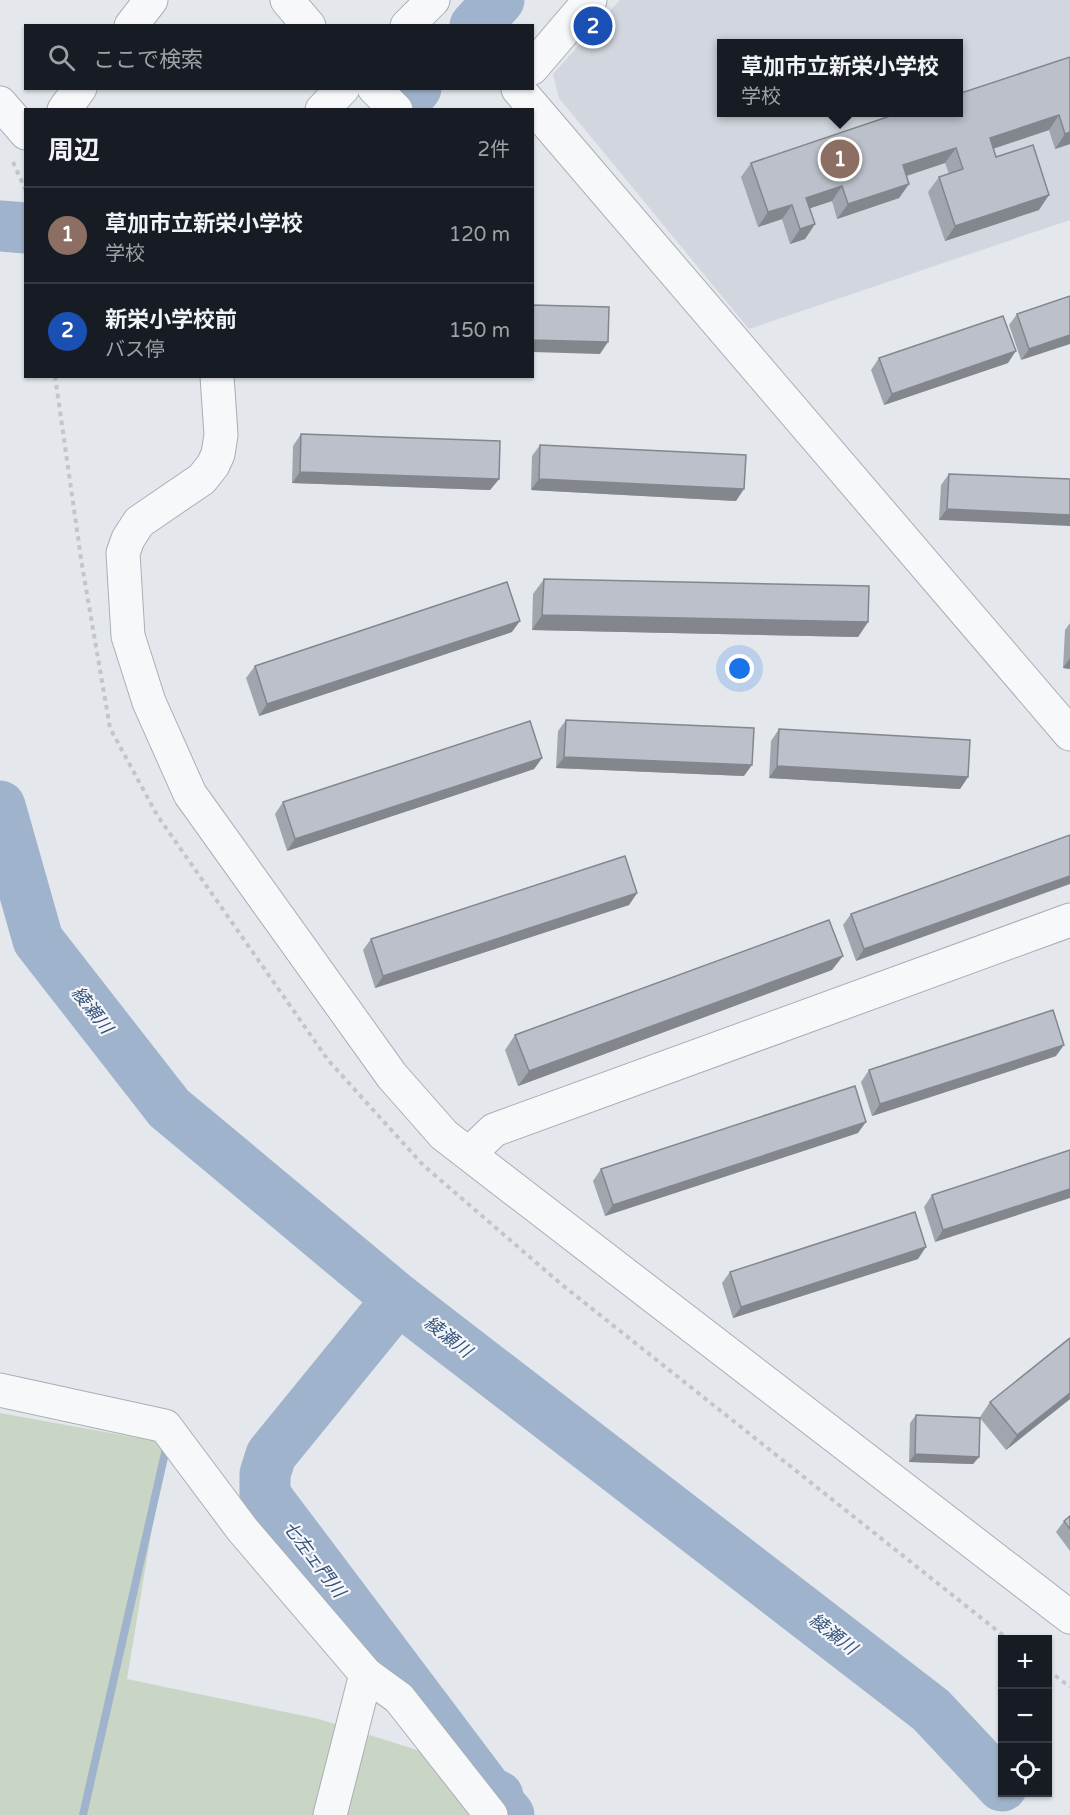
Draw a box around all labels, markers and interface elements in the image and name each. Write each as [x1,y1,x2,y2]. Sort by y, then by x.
pin: 2 [574,3,612,48]
search box [24,24,534,90]
popup [717,39,963,117]
icon: search [45,41,78,74]
text: ここで検索 [93,47,203,73]
text: 草加市立新栄小学校 [741,54,939,80]
text: 学校 [741,85,781,109]
text: 周辺 [48,135,100,166]
pin: 1 [820,136,860,182]
text: 2件 [477,138,510,162]
text: 草加市立新栄小学校 [105,211,303,237]
text: 1 [61,223,74,247]
text: 120 m [449,223,510,247]
text: 学校 [105,242,145,266]
text: 新栄小学校前 [105,307,237,333]
text: 2 [61,319,74,343]
text: 150 m [449,319,510,343]
text: バス停 [105,338,165,362]
your location [725,654,754,683]
water label: 綾瀬川 [67,982,119,1040]
water label: 綾瀬川 [420,1312,478,1364]
water label: 七左ェ門川 [278,1516,351,1603]
water label: 綾瀬川 [805,1609,863,1661]
map controls [998,1635,1052,1797]
button: + [998,1635,1052,1689]
button: − [998,1689,1052,1743]
button: locate [998,1743,1052,1797]

